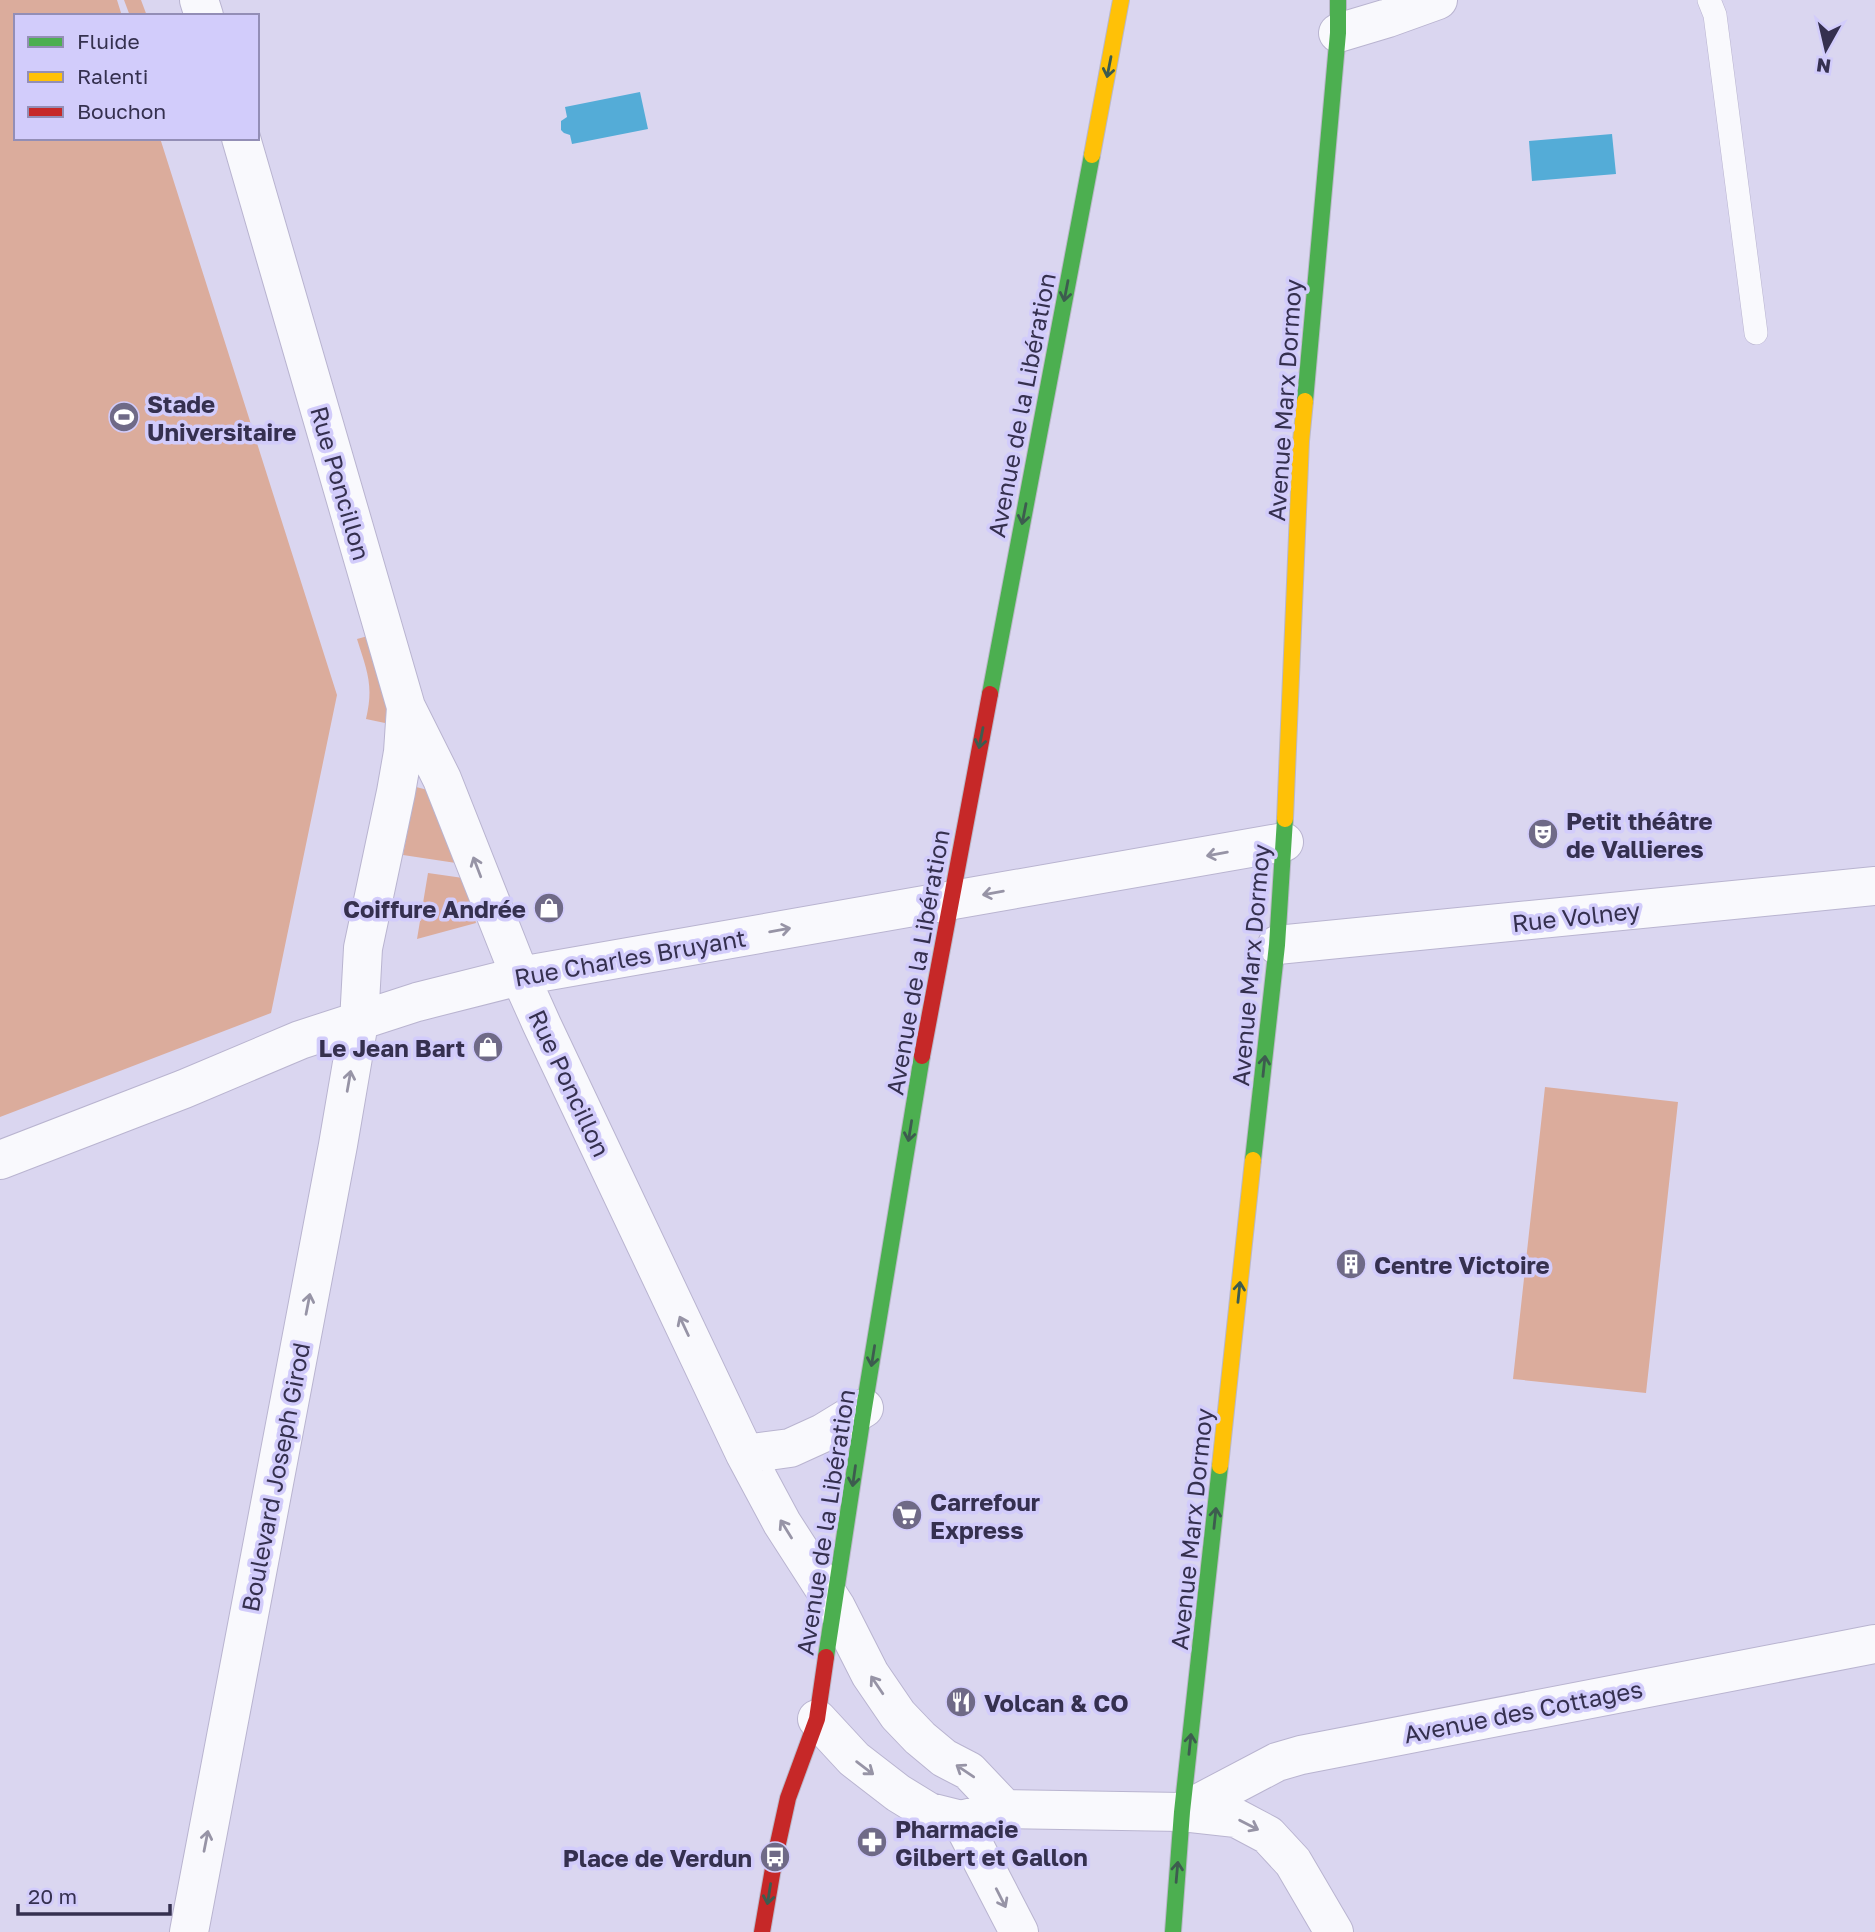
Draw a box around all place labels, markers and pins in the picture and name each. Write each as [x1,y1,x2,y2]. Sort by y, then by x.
place label: Stade Universitaire [147,389,296,446]
sports icon: Stade Universitaire [107,400,141,434]
place label: Petit théâtre de Vallieres [1566,806,1713,863]
theatre icon: Petit théâtre de Vallieres [1526,817,1560,851]
shop icon: Coiffure Andrée [532,891,566,925]
place label: Coiffure Andrée [343,894,526,923]
shop icon: Le Jean Bart [471,1030,505,1064]
place label: Le Jean Bart [319,1033,465,1062]
building icon: Centre Victoire [1334,1247,1368,1281]
place label: Centre Victoire [1374,1250,1550,1279]
place label: Carrefour Express [930,1487,1040,1544]
supermarket icon: Carrefour Express [890,1498,924,1532]
restaurant icon: Volcan & CO [944,1685,978,1719]
place label: Volcan & CO [984,1688,1129,1717]
place label: Pharmacie Gilbert et Gallon [895,1814,1088,1871]
pharmacy icon: Pharmacie Gilbert et Gallon [855,1825,889,1859]
bus stop icon: Place de Verdun [758,1840,792,1874]
place label: Place de Verdun [563,1843,752,1872]

